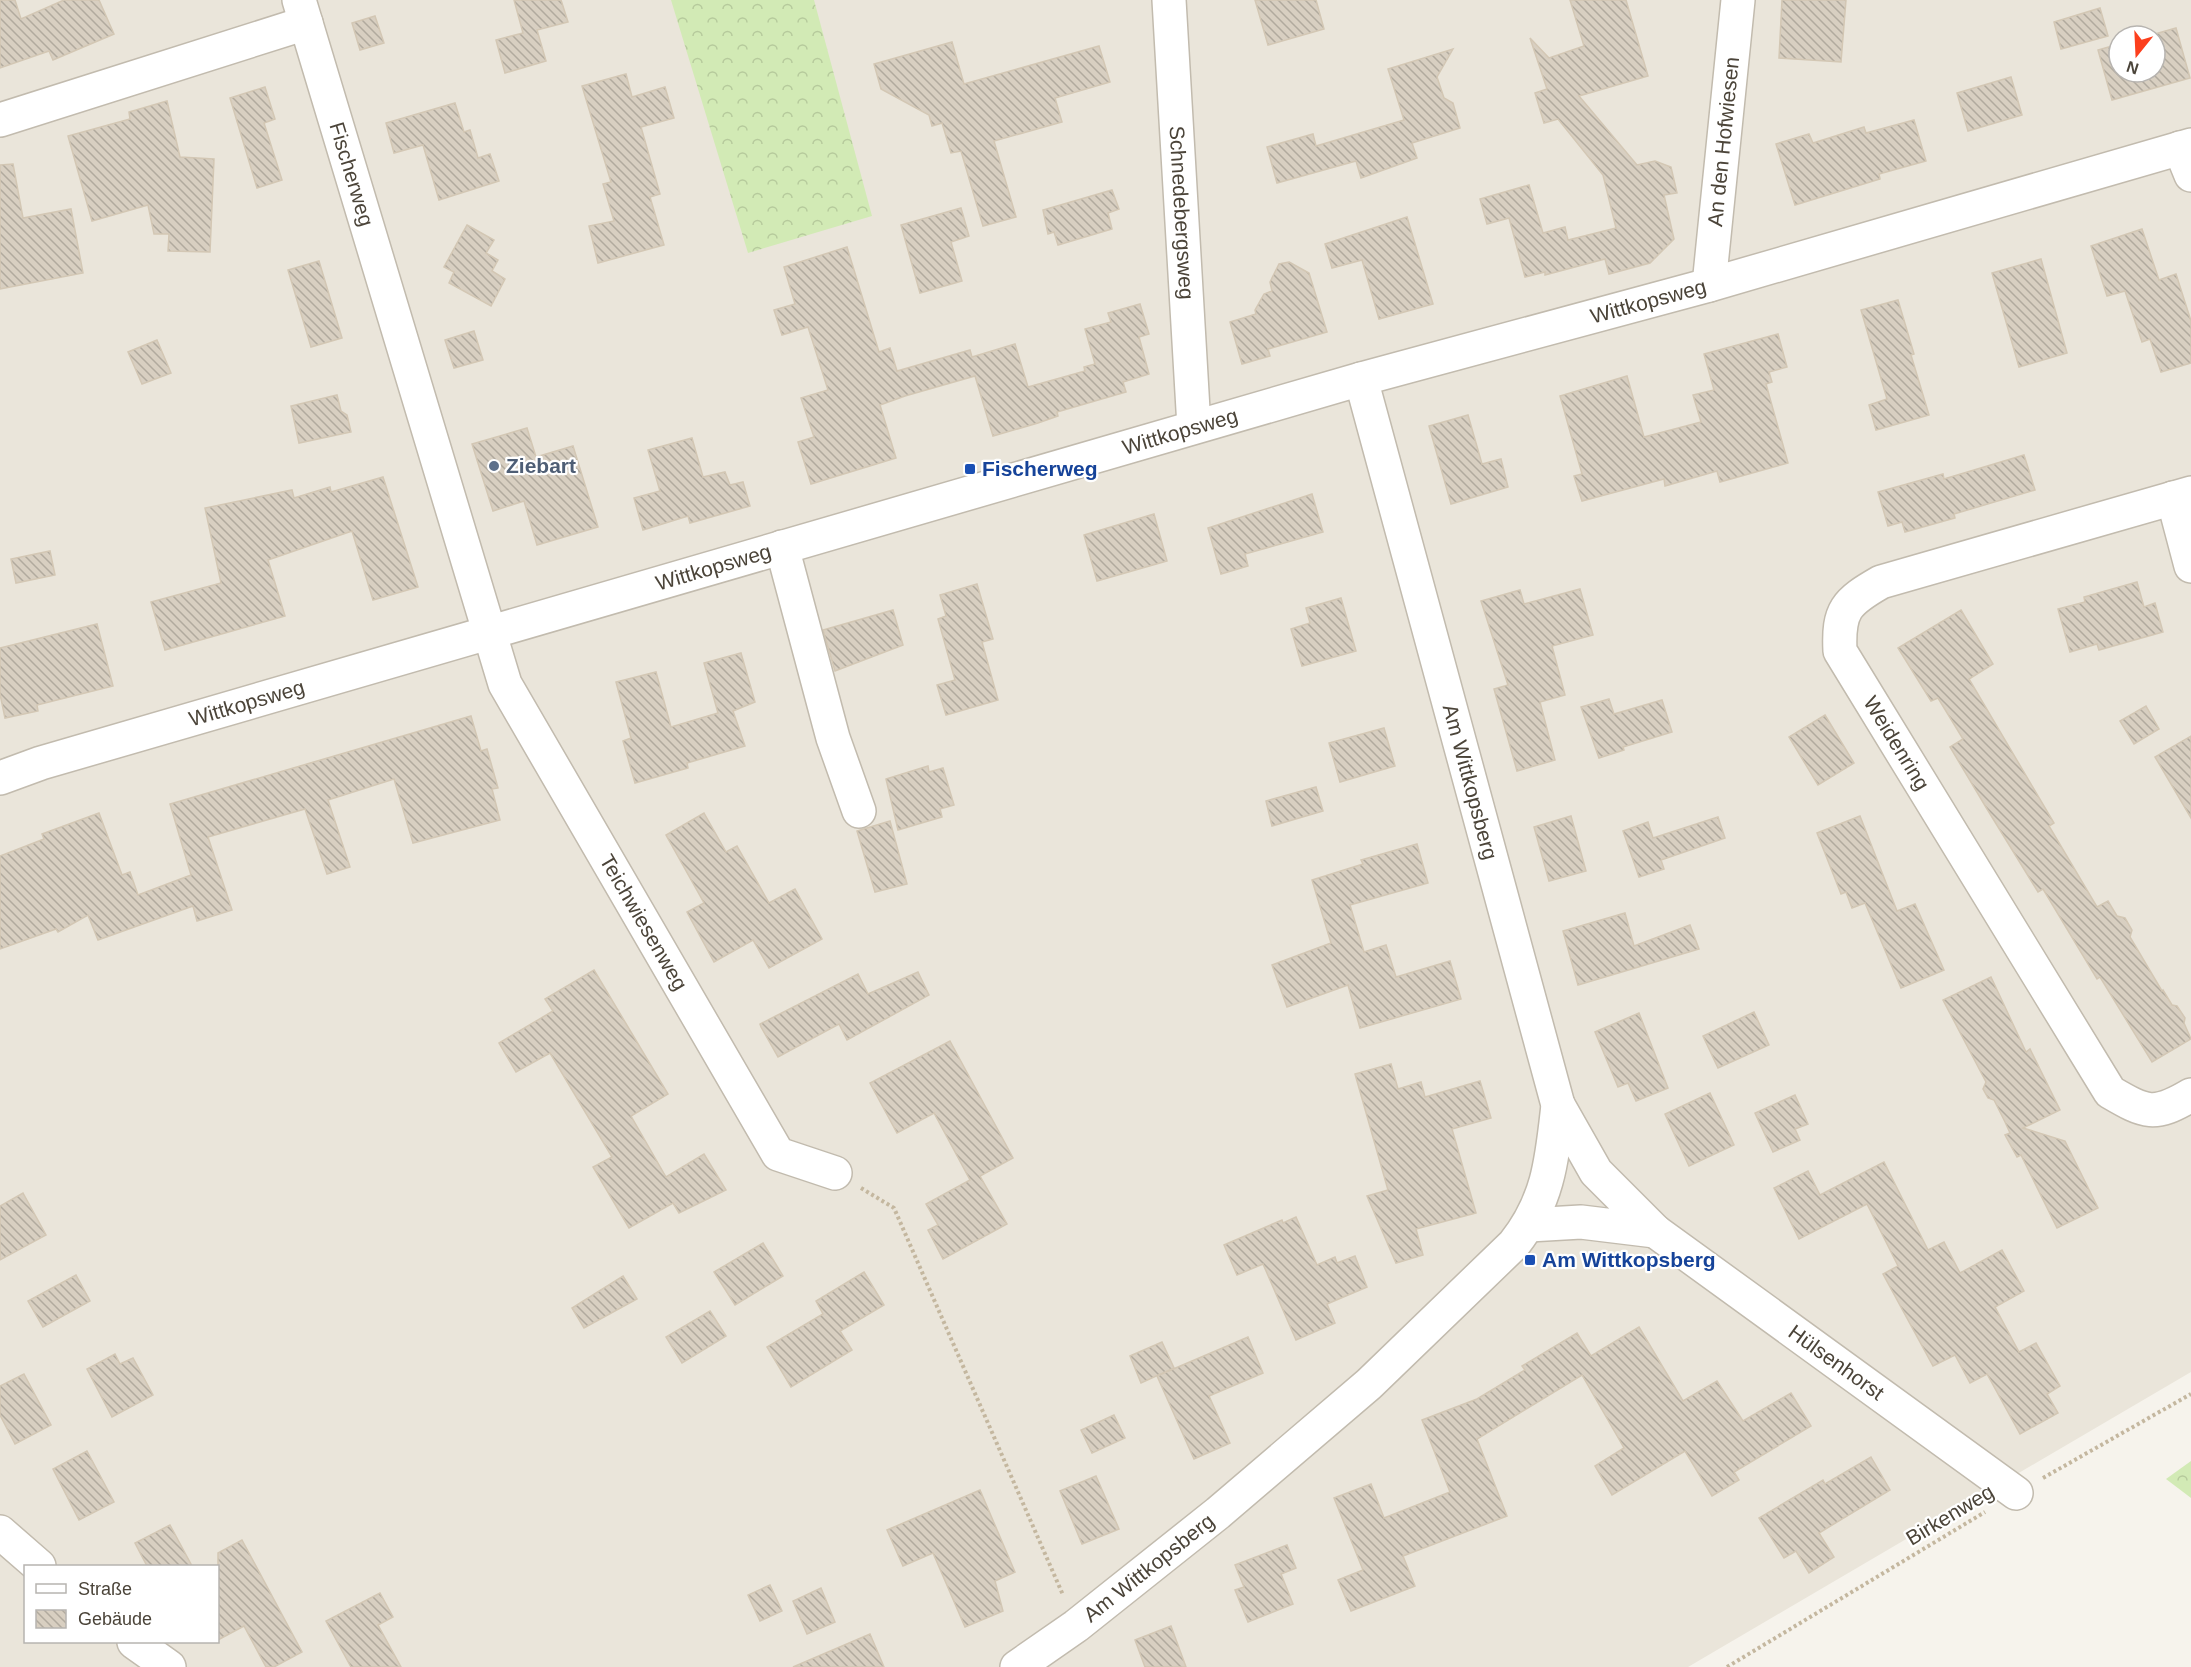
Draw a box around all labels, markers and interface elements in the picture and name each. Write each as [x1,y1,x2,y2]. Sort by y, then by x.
north arrow [2107,24,2167,84]
street label: An den Hofwiesen [1703,56,1743,228]
text: N [2124,58,2141,78]
street label: Fischerweg [325,119,378,229]
street label: Schnedebergsweg [1165,125,1199,300]
street label: Wittkopsweg [1588,274,1709,328]
street label: Wittkopsweg [1120,403,1240,459]
place label: Ziebart [506,454,576,477]
place label: Fischerweg [982,457,1098,480]
marker: Ziebart [487,459,501,473]
marker: Fischerweg [963,462,977,476]
street label: Wittkopsweg [653,539,774,595]
street label: Wittkopsweg [186,675,307,730]
street label: Weidenring [1859,692,1934,794]
street label: Am Wittkopsberg [1439,702,1502,862]
street label: Teichwiesenweg [596,850,692,994]
place label: Am Wittkopsberg [1542,1248,1716,1271]
marker: Am Wittkopsberg [1523,1253,1537,1267]
street label: Hülsenhorst [1784,1320,1889,1404]
street label: Birkenweg [1902,1479,1998,1550]
street label: Am Wittkopsberg [1079,1509,1218,1626]
legend [24,1565,219,1643]
text: Straße [78,1579,132,1599]
text: Gebäude [78,1609,152,1629]

